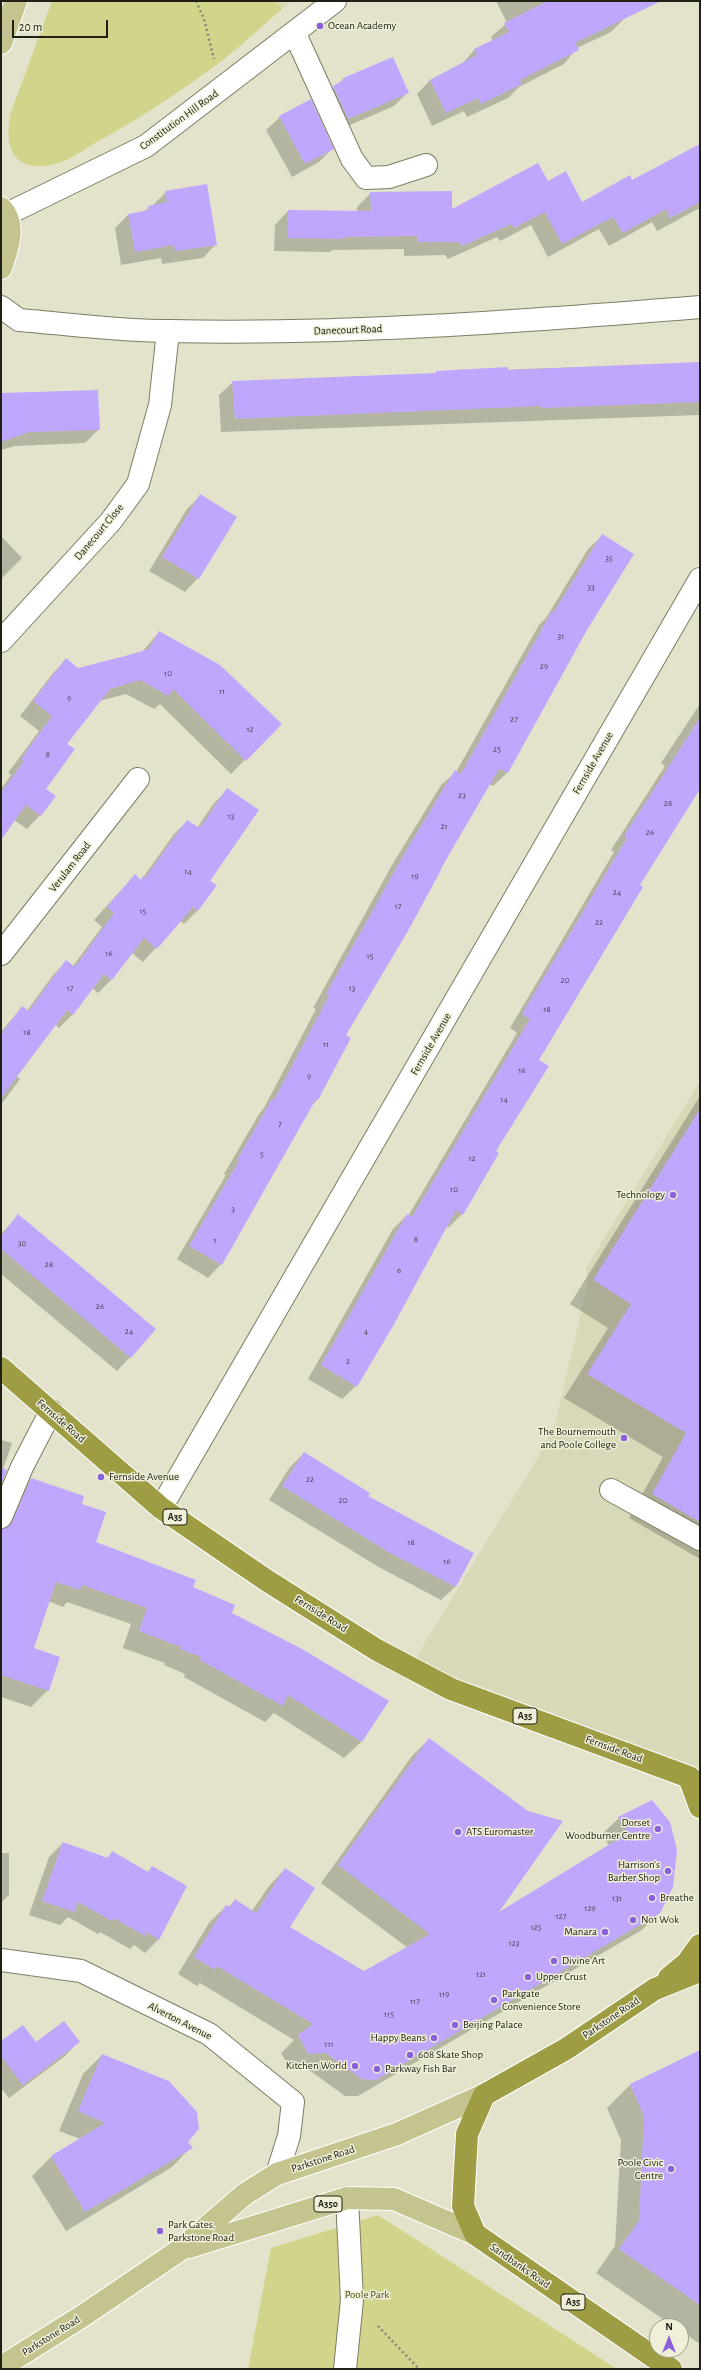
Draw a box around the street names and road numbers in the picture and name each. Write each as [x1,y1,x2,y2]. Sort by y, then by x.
street label: Constitution Hill Road [137,87,221,153]
street label: Danecourt Road [313,322,383,338]
street label: Danecourt Close [72,501,126,563]
street label: Fernside Avenue [570,729,616,797]
street label: Verulam Road [46,839,94,895]
street label: Fernside Avenue [408,1010,454,1078]
street label: Fernside Road [34,1396,88,1446]
road number: A35 [163,1509,187,1525]
street label: Fernside Road [292,1593,350,1635]
road number: A35 [513,1708,537,1724]
street label: Fernside Road [584,1733,644,1765]
street label: Parkstone Road [580,1994,642,2042]
street label: Alverton Avenue [146,1999,214,2043]
street label: Parkstone Road [290,2143,356,2175]
road number: A350 [314,2196,342,2212]
street label: Sandbanks Road [487,2240,553,2292]
road number: A35 [561,2294,585,2310]
street label: Parkstone Road [19,2313,83,2359]

